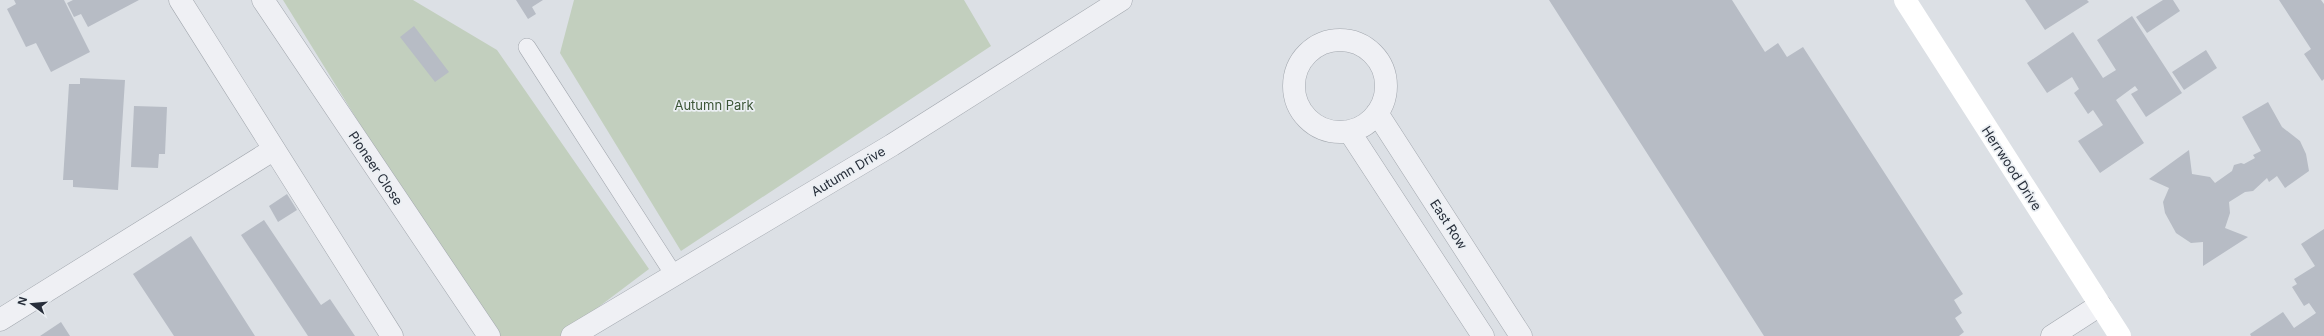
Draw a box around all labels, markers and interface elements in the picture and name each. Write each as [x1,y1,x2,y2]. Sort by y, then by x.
park label: Autumn Park [674,97,754,113]
street label: Herrwood Drive [1979,123,2045,213]
street label: Pioneer Close [345,128,407,208]
street label: Autumn Drive [808,143,888,199]
street label: East Row [1427,196,1471,252]
north arrow [12,284,52,324]
text: N [15,295,30,307]

